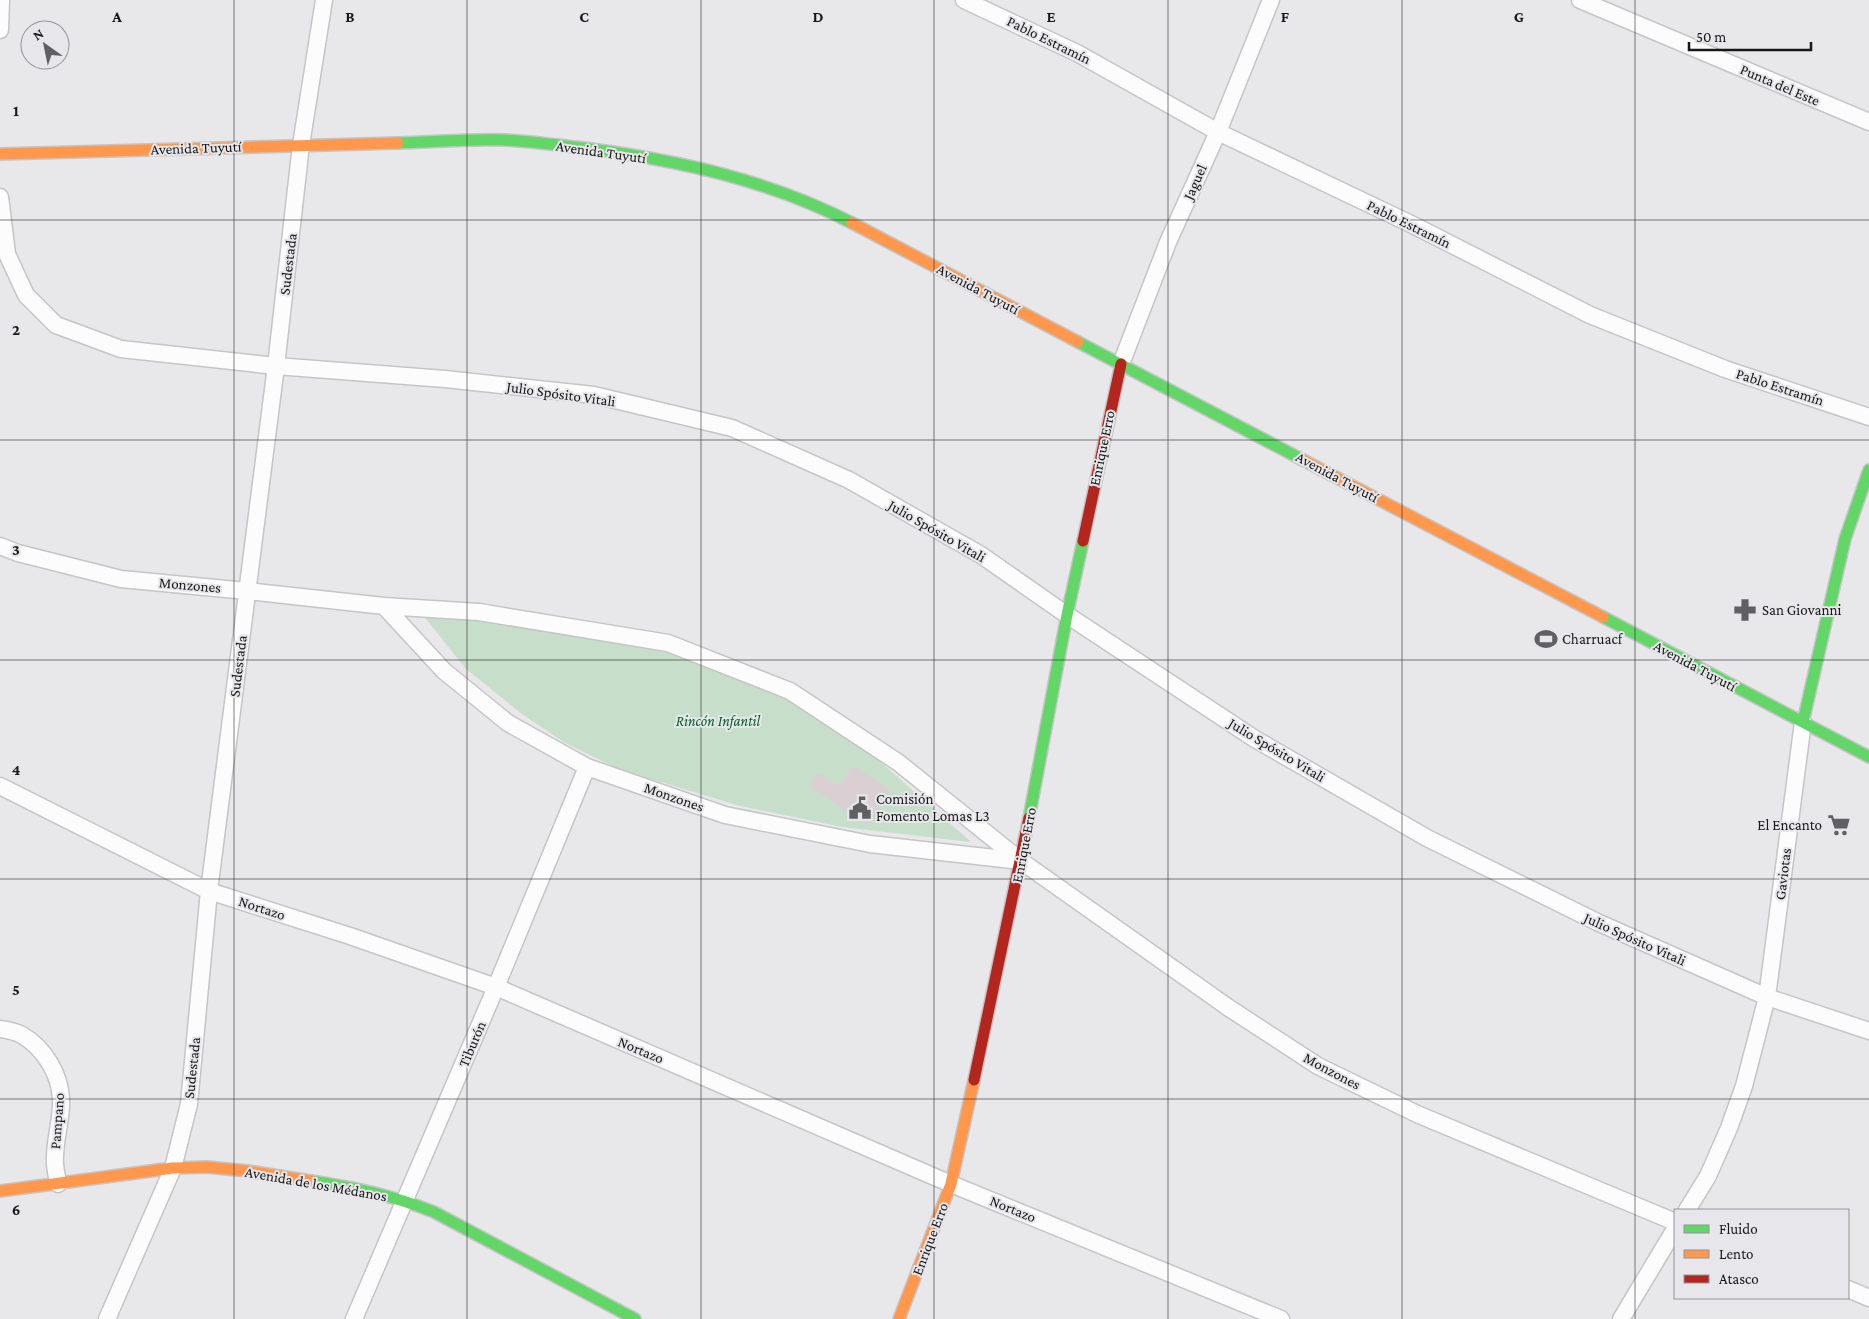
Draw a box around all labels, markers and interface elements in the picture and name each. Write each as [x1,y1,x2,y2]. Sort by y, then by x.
text: A [111,8,122,25]
text: B [345,8,355,25]
text: C [579,8,589,25]
text: D [812,8,824,25]
text: F [1281,8,1290,25]
text: G [1514,8,1524,25]
street label: Pablo Estramín [1004,12,1094,68]
north arrow [20,20,70,70]
scale bar [1689,20,1812,52]
text: N [30,25,47,43]
text: 50 m [1696,29,1726,45]
street label: Punta del Este [1738,61,1823,109]
text: 1 [13,102,19,119]
street label: Avenida Tuyutí [150,138,243,159]
street label: Avenida Tuyutí [555,138,648,167]
street label: Jaguel [1179,162,1211,204]
street label: Pablo Estramín [1365,197,1453,251]
street label: Sudestada [276,232,300,296]
street label: Avenida Tuyutí [934,261,1023,319]
text: 2 [12,321,20,338]
street label: Pablo Estramín [1734,365,1826,409]
street label: Julio Spósito Vitali [503,378,617,411]
street label: Enrique Erro [1086,409,1119,487]
street label: Avenida Tuyutí [1293,449,1382,507]
street label: Julio Spósito Vitali [883,496,989,566]
text: 3 [12,541,20,558]
street label: Monzones [158,574,222,596]
pharmacy icon: San Giovanni [1732,597,1758,623]
place label: San Giovanni [1762,602,1842,618]
sports icon: Charruacf [1533,626,1559,652]
place label: Charruacf [1562,631,1624,647]
street label: Sudestada [226,634,250,698]
street label: Avenida Tuyutí [1651,638,1740,696]
park label: Rincón Infantil [676,713,761,730]
street label: Julio Spósito Vitali [1224,714,1328,786]
text: 4 [12,761,21,778]
street label: Monzones [642,779,706,815]
place label: Comisión Fomento Lomas L3 [876,791,990,824]
public building icon: Comisión Fomento Lomas L3 [847,795,873,821]
street label: Enrique Erro [1009,806,1040,884]
supermarket icon: El Encanto [1826,812,1852,838]
place label: El Encanto [1757,817,1822,833]
street label: Gaviotas [1772,847,1794,901]
street label: Nortazo [237,893,287,923]
street label: Julio Spósito Vitali [1579,909,1688,970]
text: 5 [12,981,20,998]
street label: Tiburón [455,1019,489,1069]
street label: Nortazo [616,1033,666,1067]
street label: Sudestada [181,1036,203,1100]
street label: Monzones [1301,1049,1363,1093]
street label: Pampano [47,1092,68,1150]
street label: Avenida de los Médanos [244,1164,388,1204]
street label: Nortazo [988,1193,1038,1225]
street label: Enrique Erro [909,1200,952,1278]
text: 6 [12,1201,20,1218]
legend [1674,1209,1849,1299]
text: Fluido [1719,1221,1758,1237]
text: Lento [1719,1246,1753,1262]
text: Atasco [1719,1271,1759,1287]

